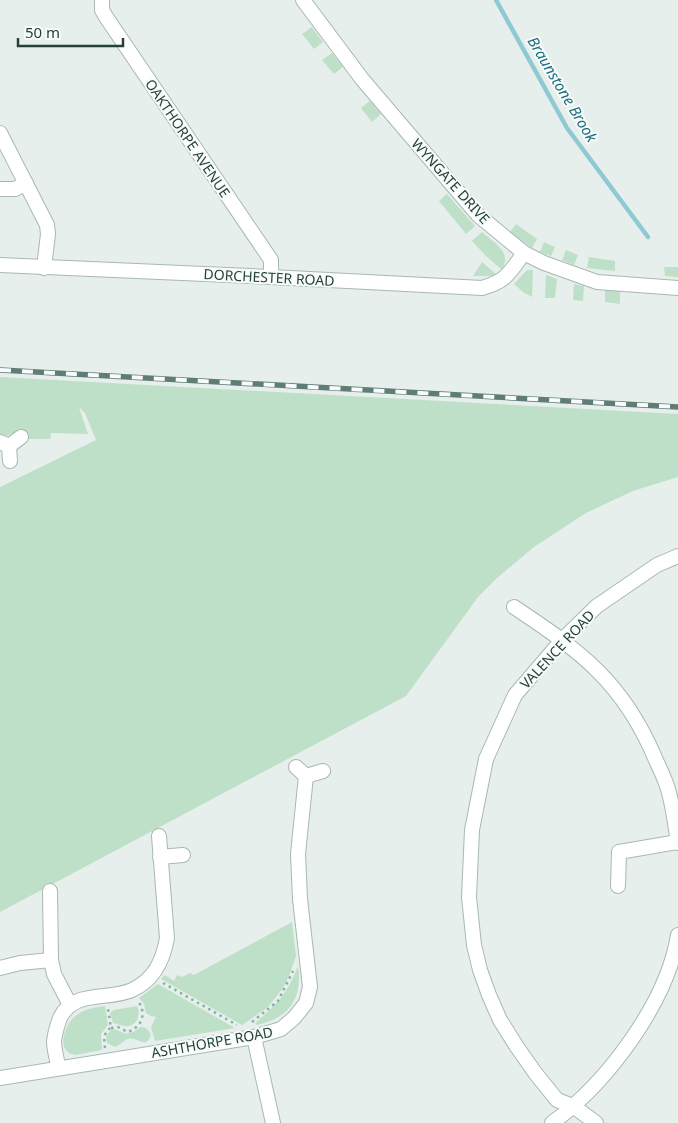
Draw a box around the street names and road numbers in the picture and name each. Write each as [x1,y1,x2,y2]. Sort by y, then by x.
street label: OAKTHORPE AVENUE [141,75,235,201]
street label: WYNGATE DRIVE [408,134,494,228]
street label: DORCHESTER ROAD [203,264,335,290]
street label: VALENCE ROAD [515,605,599,693]
street label: ASHTHORPE ROAD [150,1022,274,1062]

